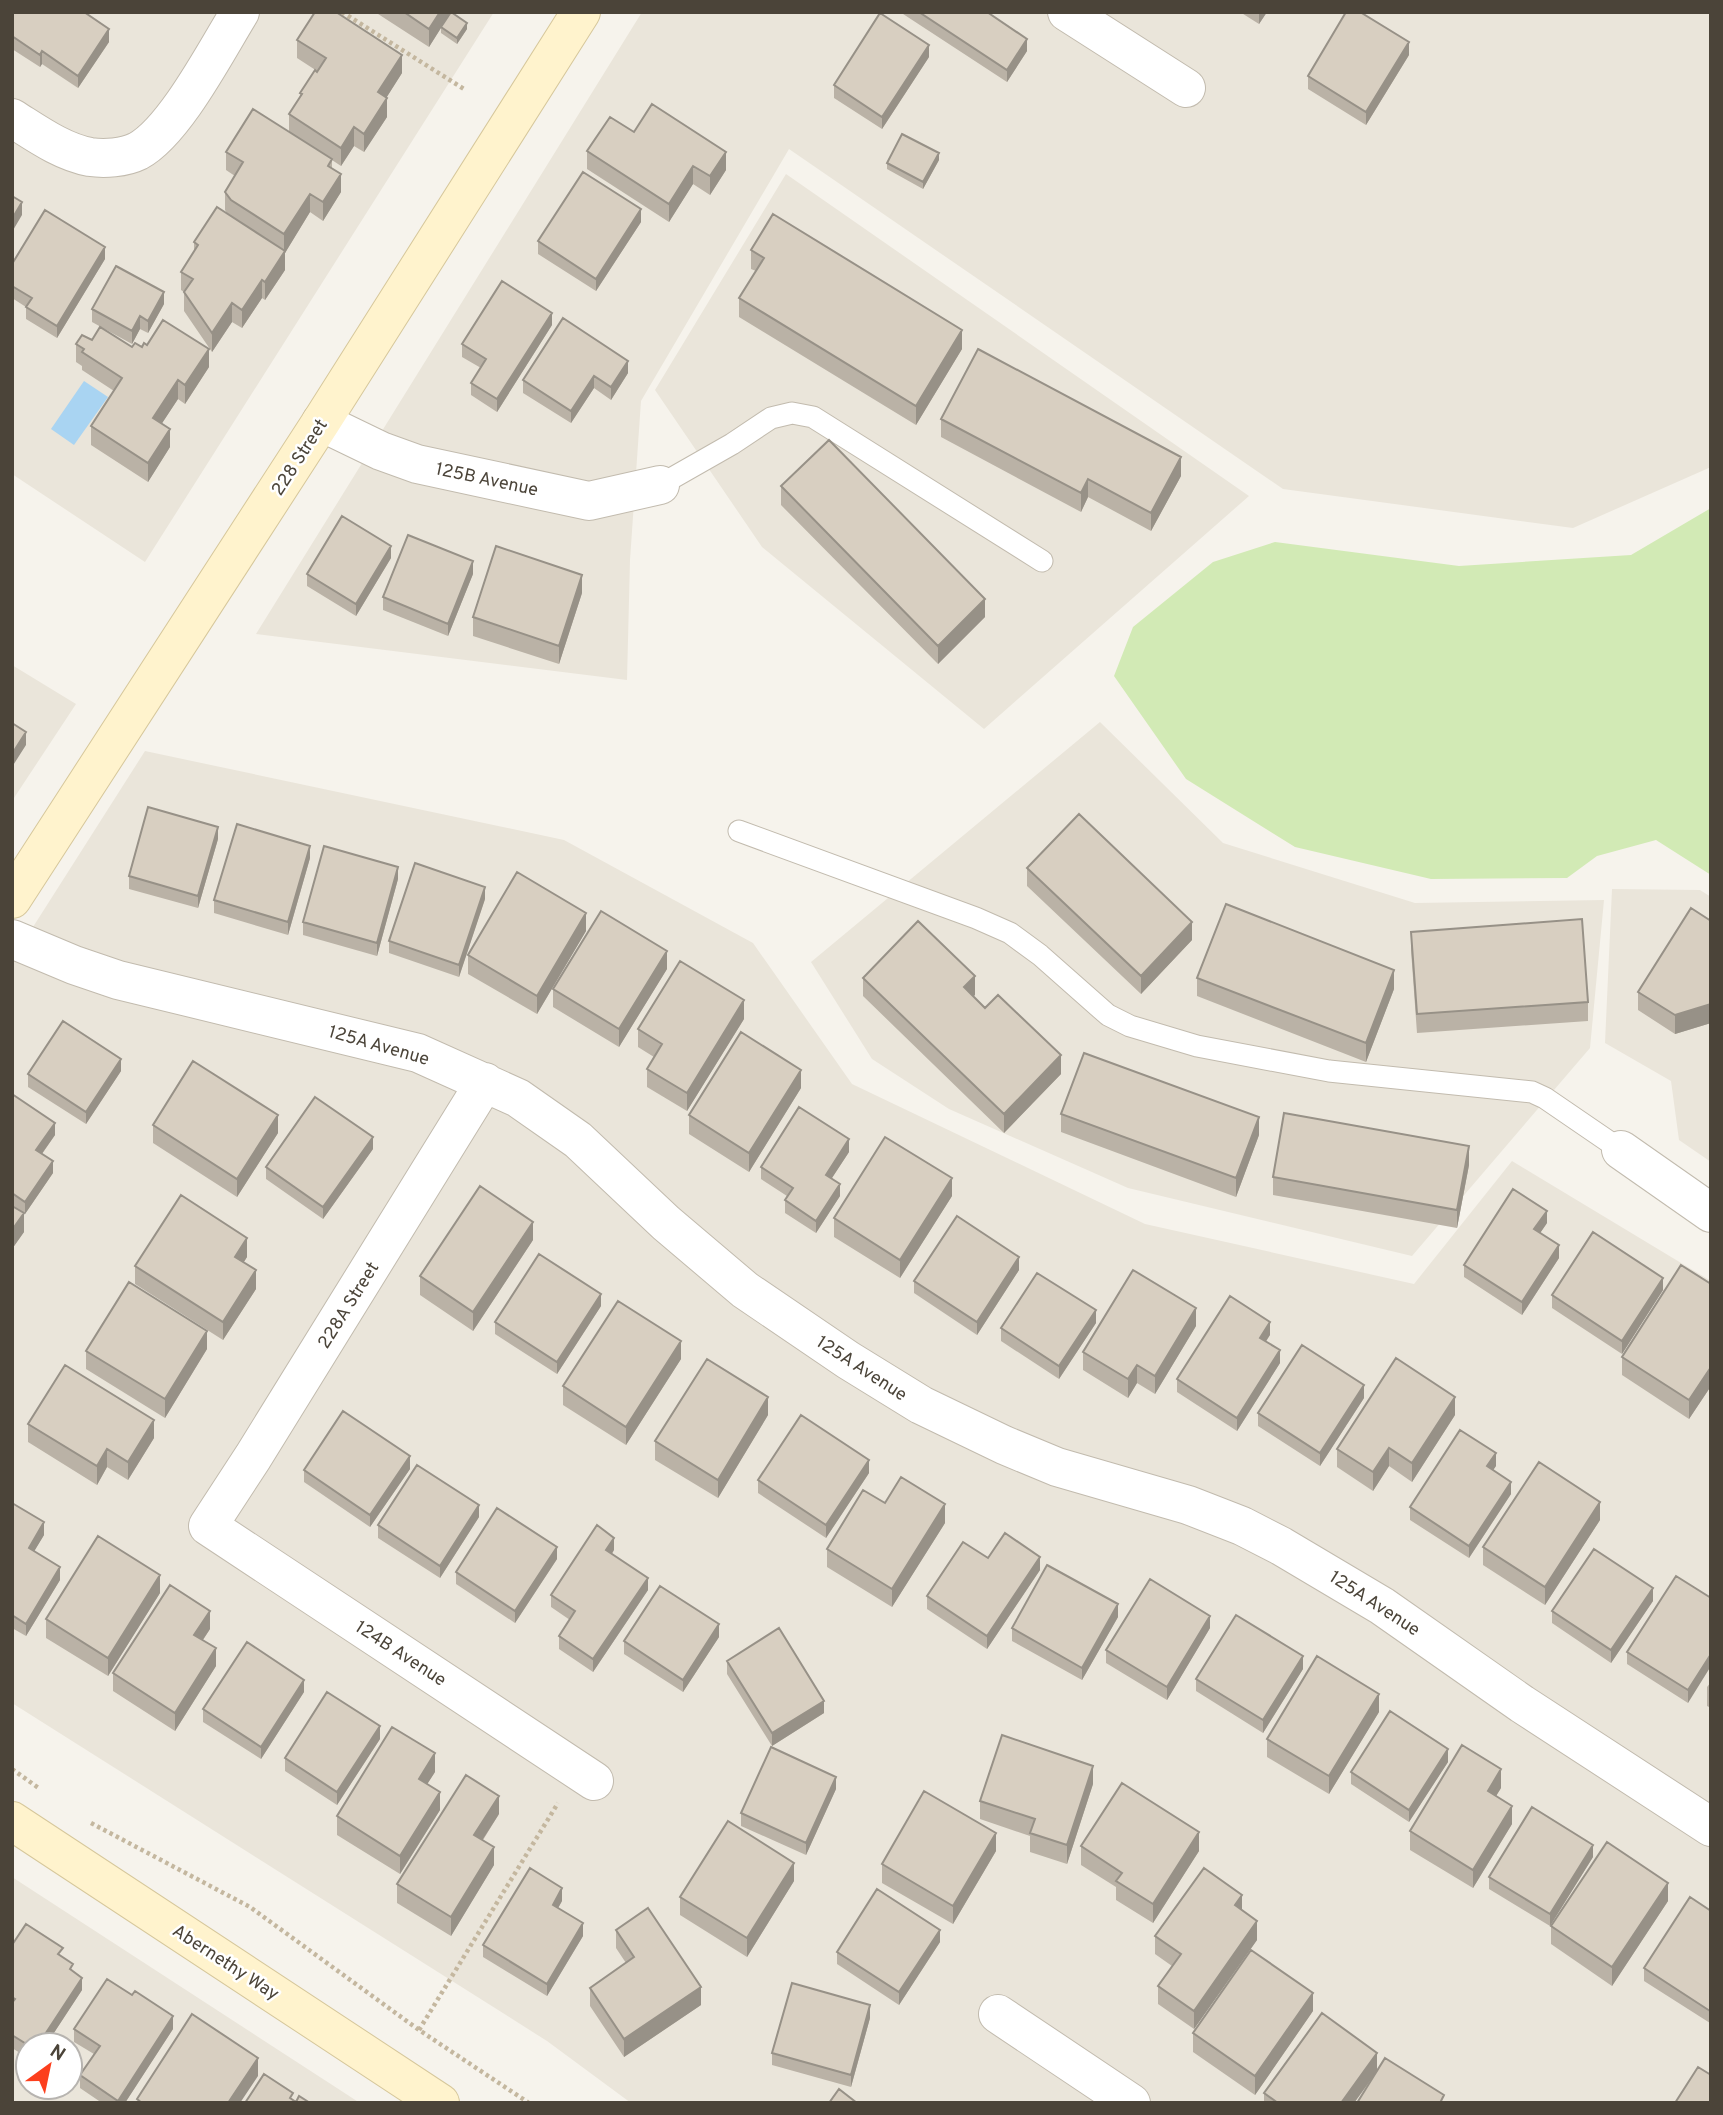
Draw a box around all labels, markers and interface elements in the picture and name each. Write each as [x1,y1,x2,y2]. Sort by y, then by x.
street label: 228 Street [267,415,334,500]
street label: 125B Avenue [433,458,540,503]
street label: 125A Avenue [326,1021,432,1072]
street label: 228A Street [314,1258,385,1354]
street label: 125A Avenue [811,1331,911,1407]
street label: 125A Avenue [1324,1566,1424,1642]
street label: 124B Avenue [350,1616,450,1692]
street label: Abernethy Way [167,1920,283,2006]
north arrow [14,2031,84,2101]
text: N [45,2040,69,2067]

